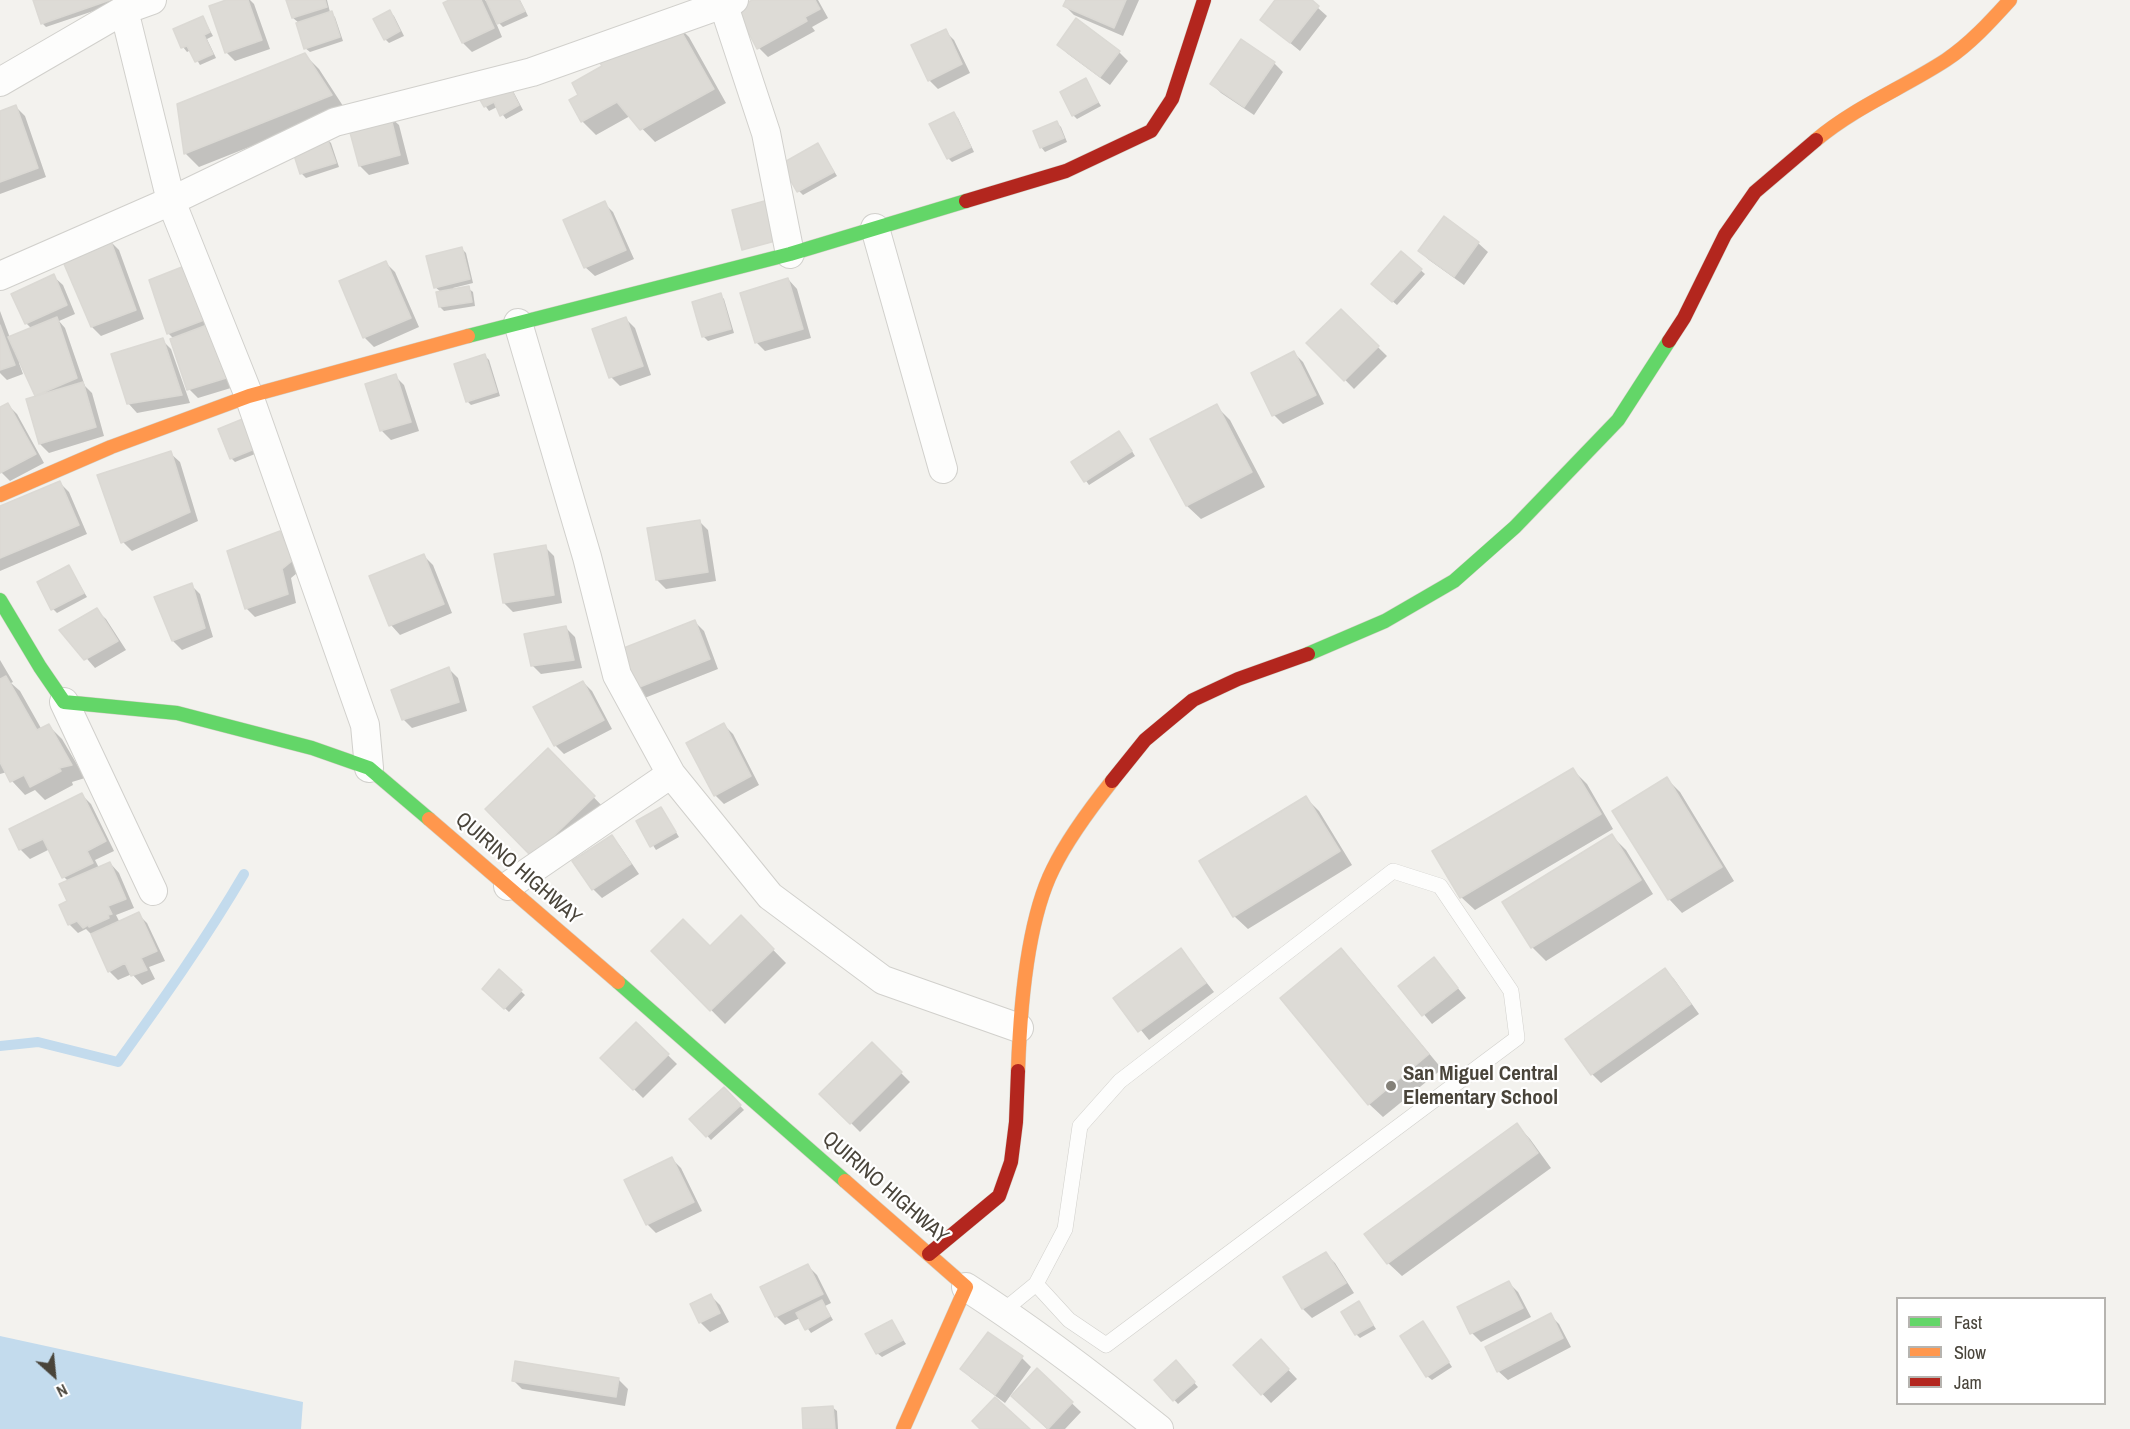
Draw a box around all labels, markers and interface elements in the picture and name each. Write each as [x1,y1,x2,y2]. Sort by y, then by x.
street label: QUIRINO HIGHWAY [450,807,586,931]
place label: San Miguel Central Elementary School [1403,1061,1558,1111]
marker: San Miguel Central Elementary School [1384,1079,1398,1093]
street label: QUIRINO HIGHWAY [817,1126,953,1250]
legend [1896,1297,2106,1405]
text: Fast [1954,1310,1982,1335]
text: Slow [1954,1340,1986,1365]
north arrow [24,1345,84,1405]
text: Jam [1954,1370,1982,1395]
text: N [53,1379,71,1403]

